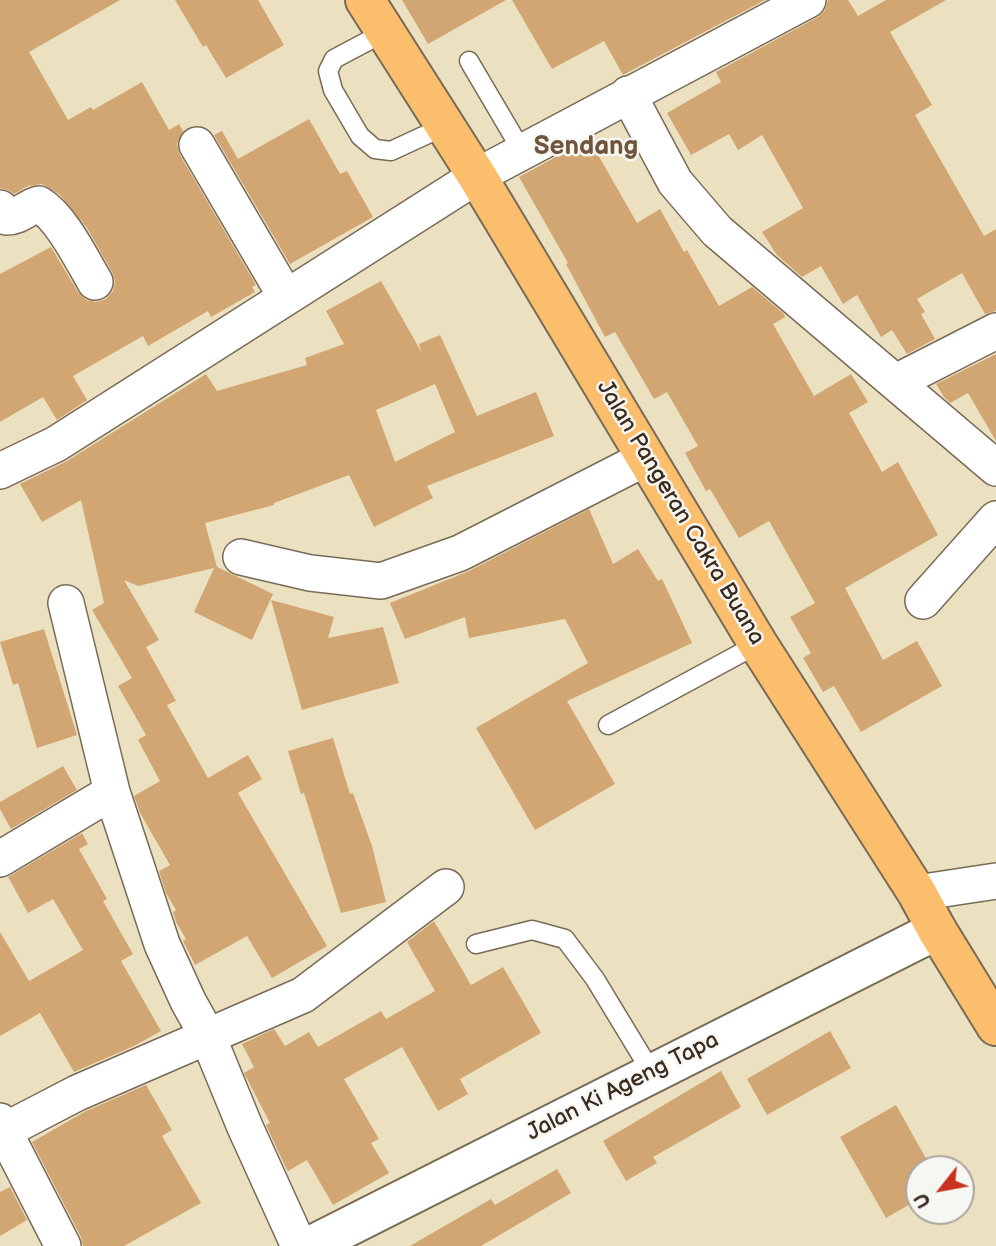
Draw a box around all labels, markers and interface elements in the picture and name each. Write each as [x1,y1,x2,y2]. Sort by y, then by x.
district label: Sendang [534,131,638,163]
street label: Jalan Pangeran Cakra Buana [590,376,770,650]
street label: Jalan Ki Ageng Tapa [522,1027,724,1147]
north arrow [905,1155,975,1225]
text: U [910,1188,937,1212]

